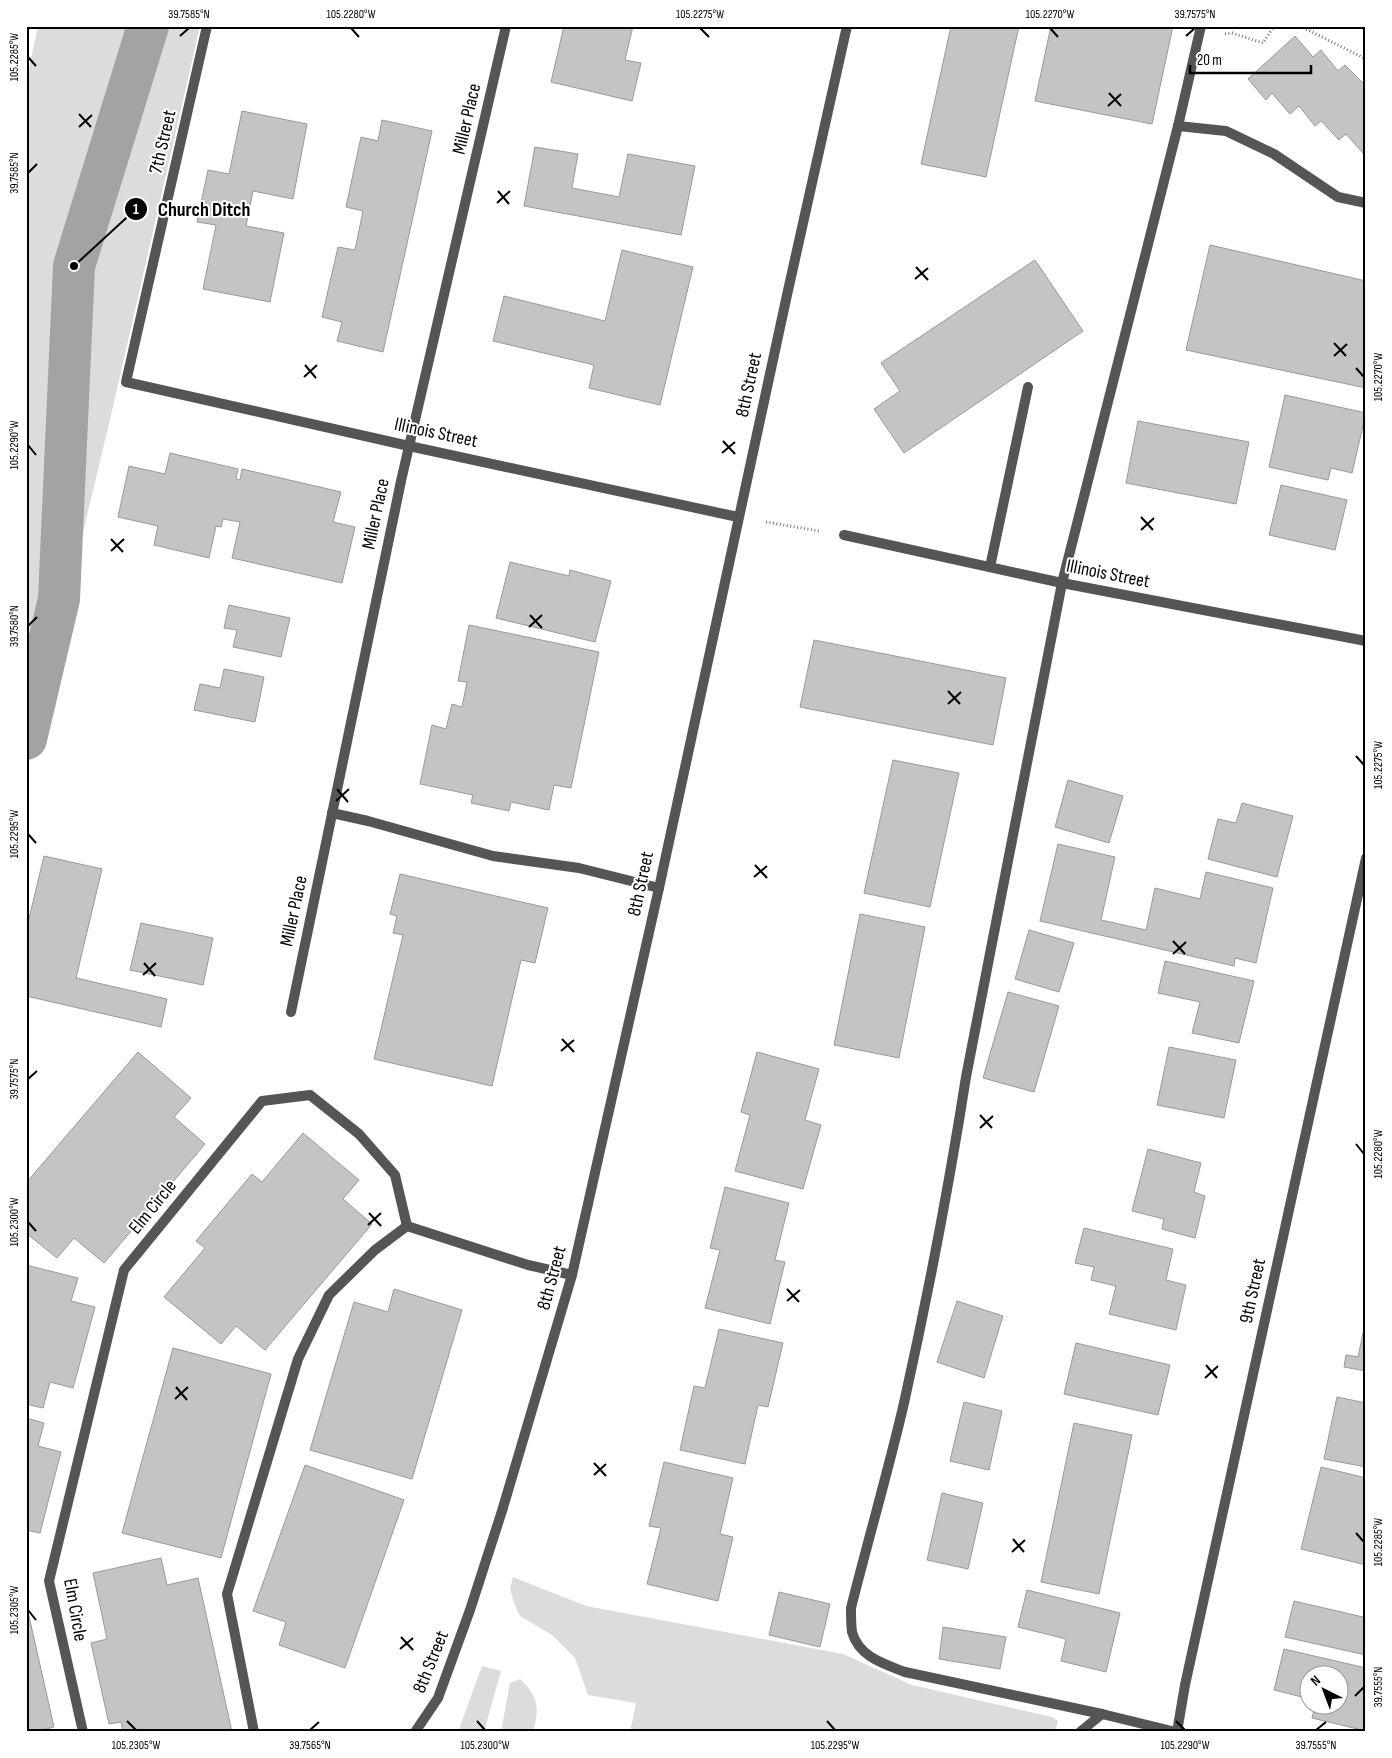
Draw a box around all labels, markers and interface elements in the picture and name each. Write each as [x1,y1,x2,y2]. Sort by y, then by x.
text: 39.7585°N [168,7,210,22]
text: 105.2280°W [327,7,376,22]
text: 105.2275°W [676,7,724,22]
text: 105.2270°W [1026,7,1074,22]
text: 39.7575°N [1175,7,1215,22]
text: 105.2285°W [7,33,22,81]
scale bar [1190,42,1311,74]
text: 20 m [1197,51,1222,70]
street label: Miller Place [448,81,486,157]
street label: 7th Street [145,108,182,176]
text: 39.7585°N [7,152,22,194]
callout: Church Ditch [123,191,261,226]
text: Church Ditch [158,198,250,222]
text: 1 [133,200,139,219]
street label: 8th Street [731,350,767,419]
text: 105.2270°W [1371,353,1386,401]
street label: Illinois Street [392,413,480,453]
text: 105.2290°W [7,420,22,469]
street label: Miller Place [357,476,395,552]
street label: Illinois Street [1064,555,1152,593]
text: 39.7580°N [7,605,22,647]
text: 105.2275°W [1371,741,1386,789]
text: 105.2295°W [7,810,22,858]
street label: 8th Street [623,849,659,918]
street label: Miller Place [275,873,313,949]
text: 39.7575°N [7,1059,22,1099]
text: 105.2280°W [1371,1129,1386,1178]
street label: Elm Circle [124,1175,182,1239]
text: 105.2300°W [7,1197,22,1247]
street label: 8th Street [532,1243,572,1313]
street label: 9th Street [1235,1256,1271,1325]
text: 105.2285°W [1371,1518,1386,1566]
street label: Elm Circle [58,1577,92,1643]
text: 105.2305°W [7,1586,22,1634]
street label: 8th Street [408,1627,454,1697]
north arrow [1300,1666,1350,1716]
text: 39.7555°N [1371,1667,1386,1707]
text: N [1307,1672,1324,1690]
text: 105.2305°W [112,1738,160,1753]
text: 39.7565°N [289,1738,331,1753]
text: 105.2300°W [460,1738,510,1753]
text: 105.2295°W [811,1738,859,1753]
text: 105.2290°W [1161,1738,1210,1753]
text: 39.7555°N [1296,1738,1336,1753]

